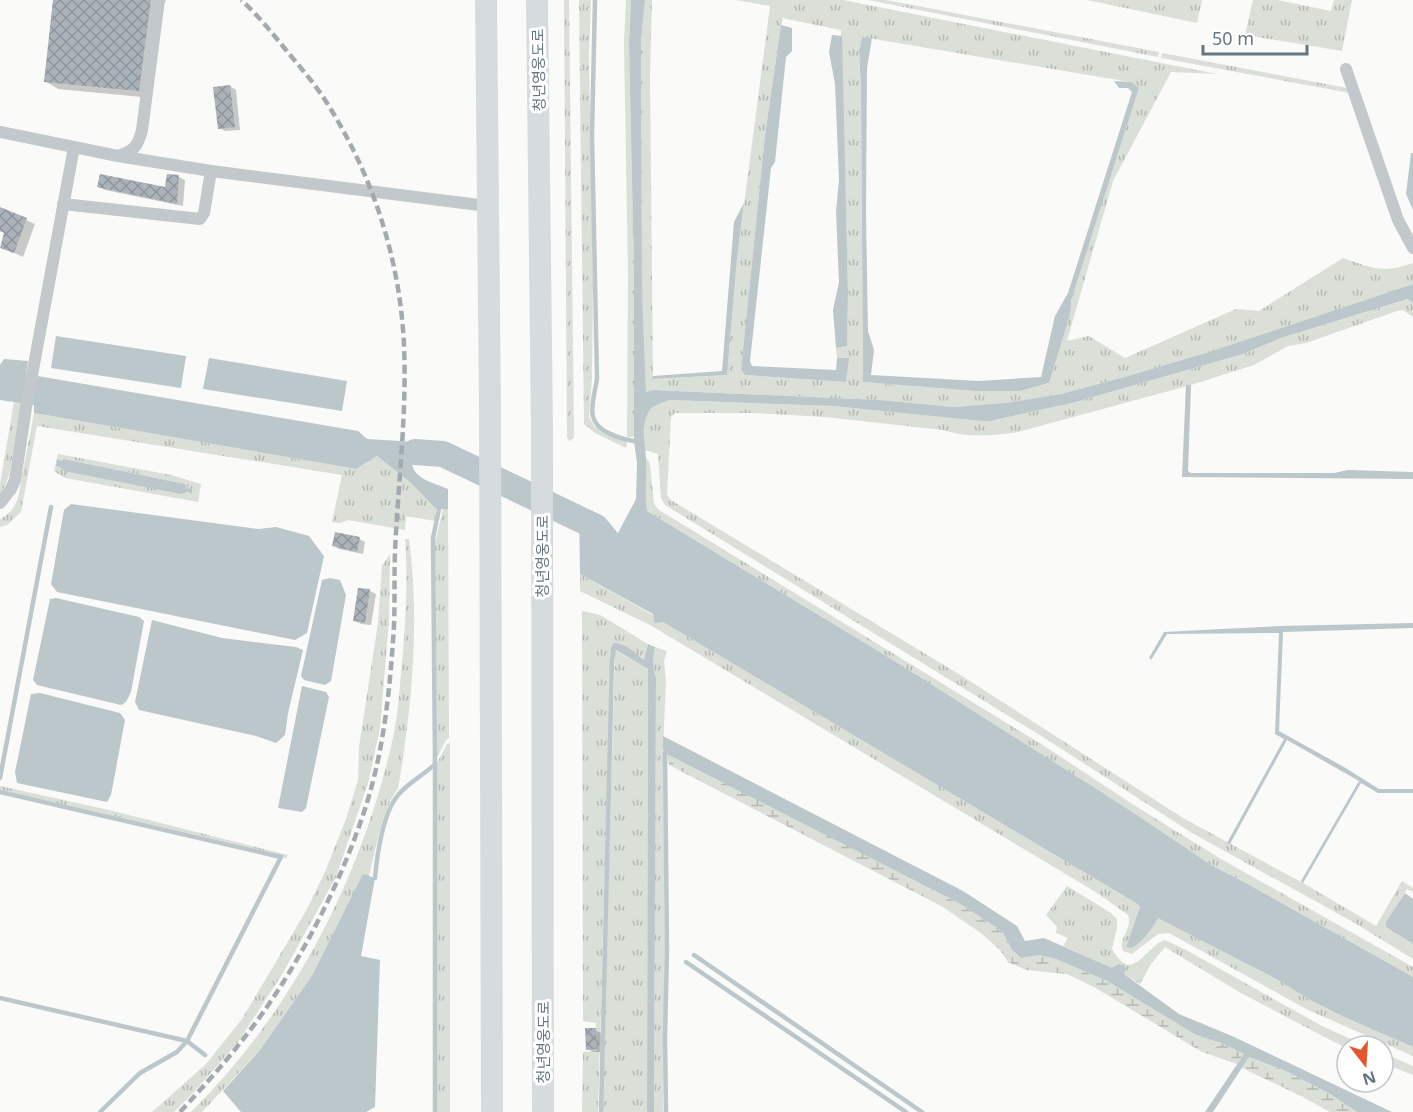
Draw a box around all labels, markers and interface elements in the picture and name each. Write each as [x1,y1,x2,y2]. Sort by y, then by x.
scale bar [1203,18,1306,56]
text: 50 m [1212,26,1254,50]
street label: 청년영웅도로 [527,28,549,112]
street label: 청년영웅도로 [532,515,552,597]
street label: 청년영웅도로 [533,1001,553,1083]
north arrow [1335,1034,1395,1094]
text: N [1360,1066,1379,1091]

